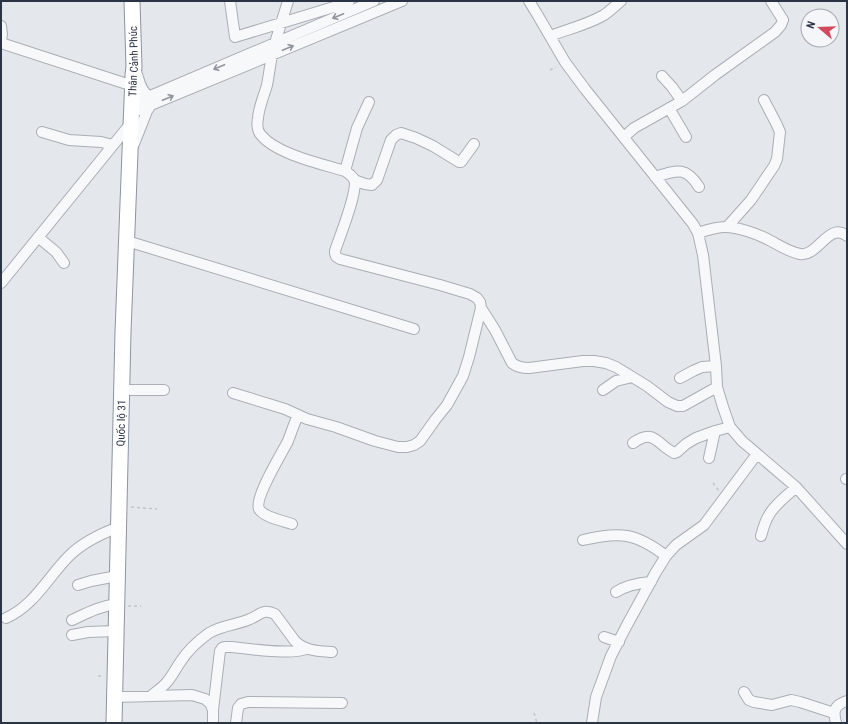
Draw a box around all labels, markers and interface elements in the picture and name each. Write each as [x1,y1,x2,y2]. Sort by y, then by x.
north arrow [800,8,840,48]
one-way arrow [333,13,345,20]
text: N [804,19,818,30]
street label: Thân Cảnh Phúc [126,26,141,97]
one-way arrow [282,44,294,52]
one-way arrow [213,64,225,71]
one-way arrow [162,94,174,101]
street label: Quốc lộ 31 [114,400,128,447]

